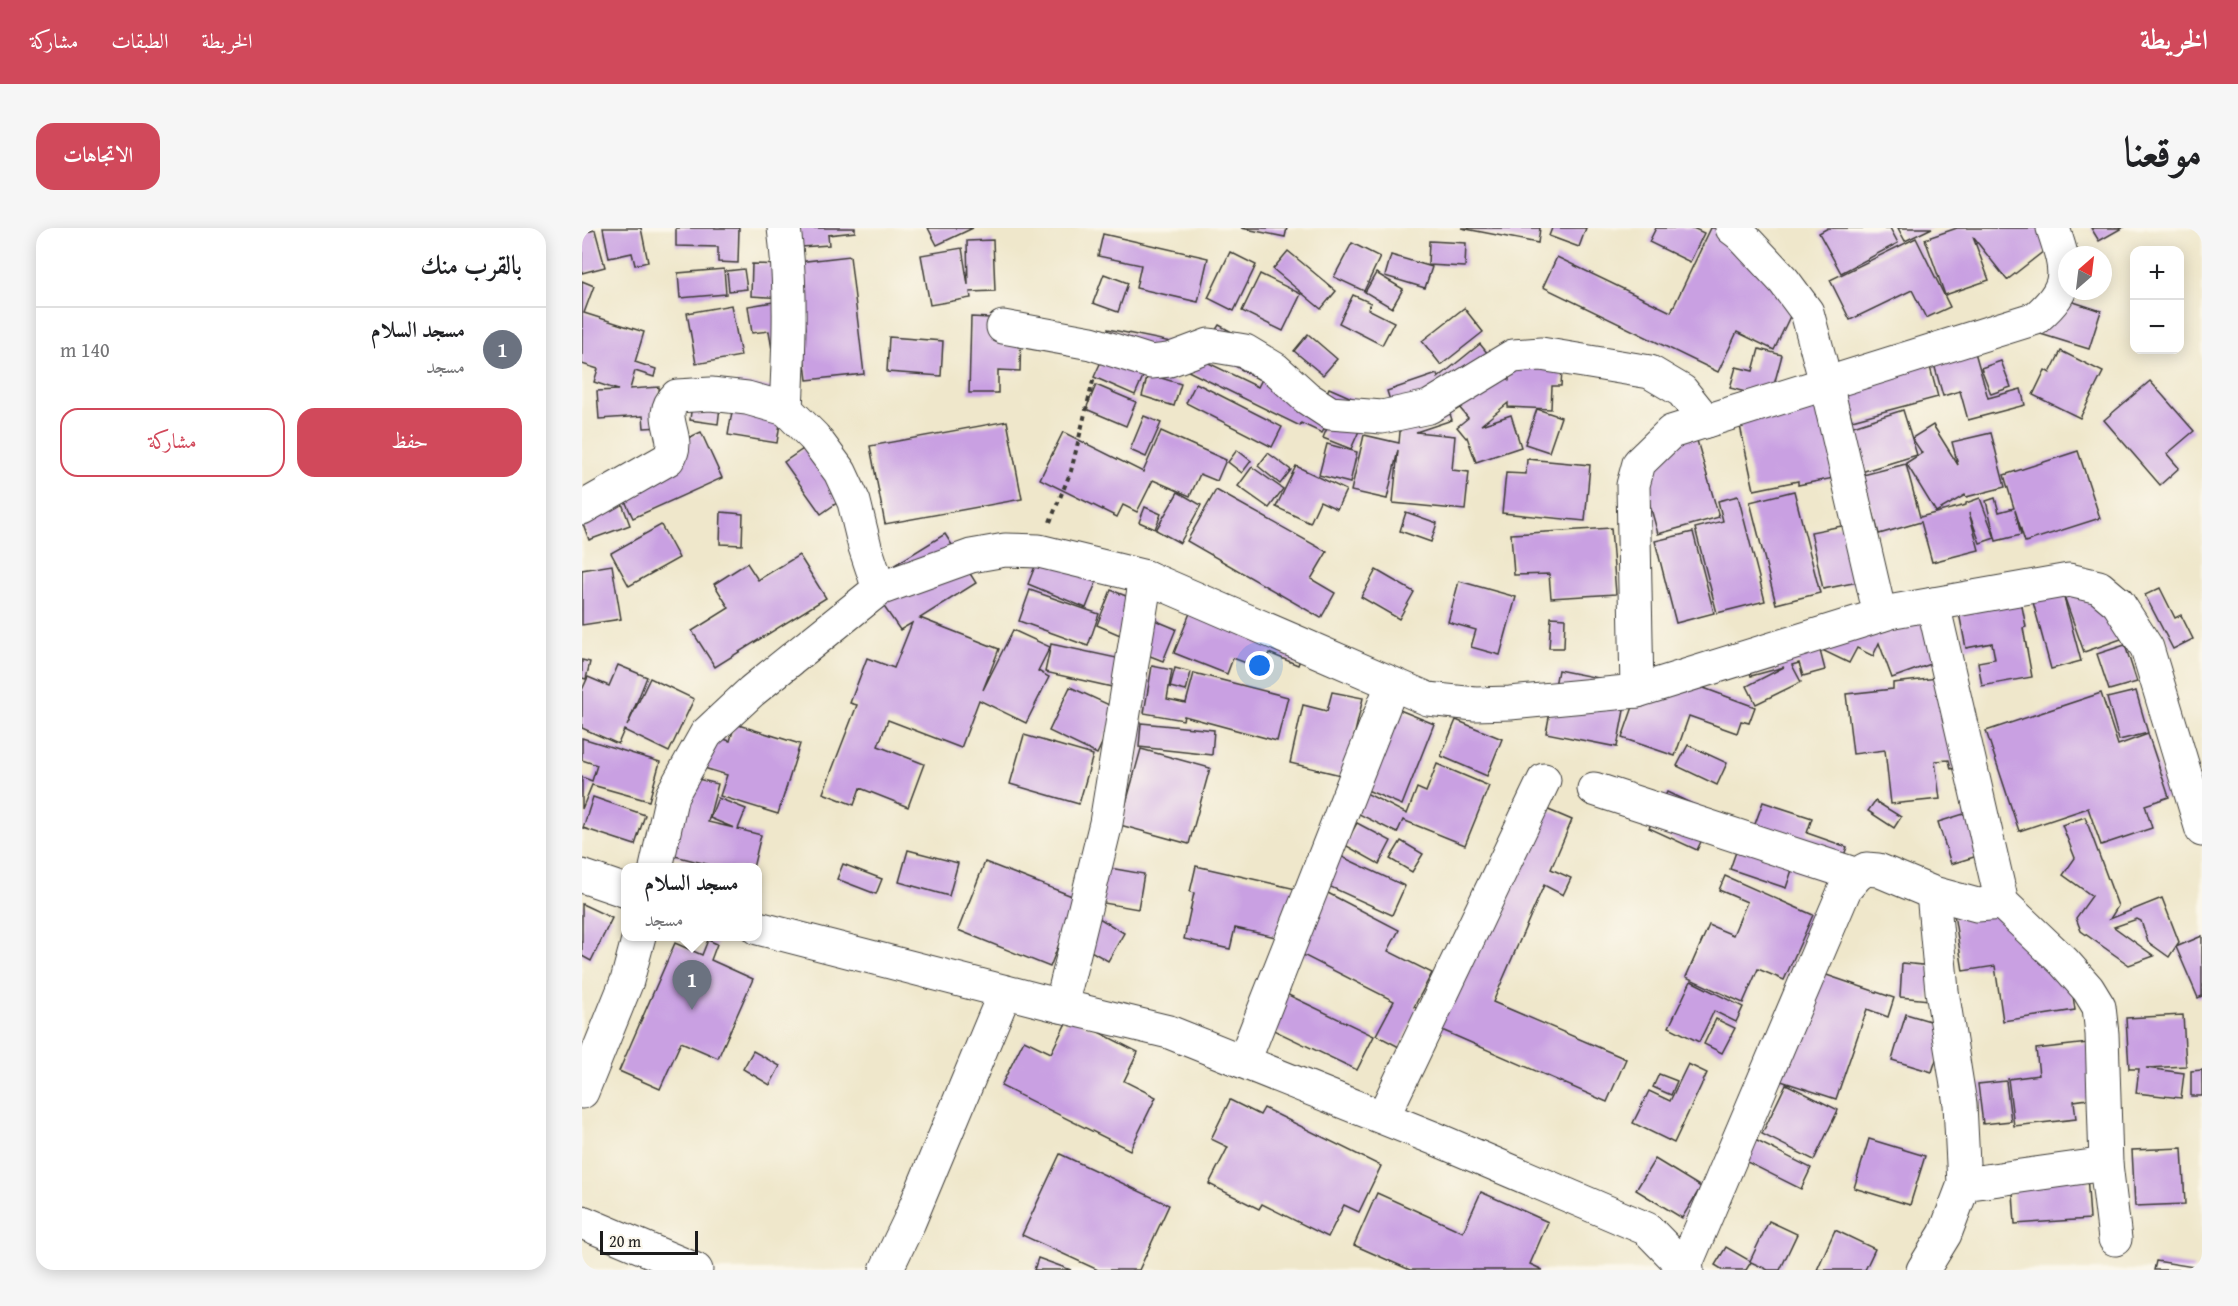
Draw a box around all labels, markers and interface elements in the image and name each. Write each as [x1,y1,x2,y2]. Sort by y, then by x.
text: الخريطة [2140,18,2208,59]
text: مشاركة [30,25,78,56]
text: الطبقات [111,25,168,56]
text: الخريطة [201,25,253,56]
text: موقعنا [2124,120,2202,181]
button: الاتجاهات [36,123,160,190]
text: بالقرب منك [420,245,522,284]
north arrow [2058,246,2112,300]
map controls [2130,246,2184,354]
button: + [2130,246,2184,300]
button: − [2130,300,2184,354]
text: مسجد السلام [371,313,465,345]
text: 140 m [60,335,110,364]
text: 1 [497,335,508,364]
text: مسجد [426,351,465,380]
button: مشاركة [60,408,285,477]
button: حفظ [297,408,522,477]
your location [1245,651,1274,680]
popup [621,863,762,941]
text: مسجد السلام [644,866,739,898]
text: مسجد [644,904,684,933]
pin: 1 [672,960,712,1010]
scale bar [600,1228,698,1256]
text: 20 m [609,1229,641,1253]

